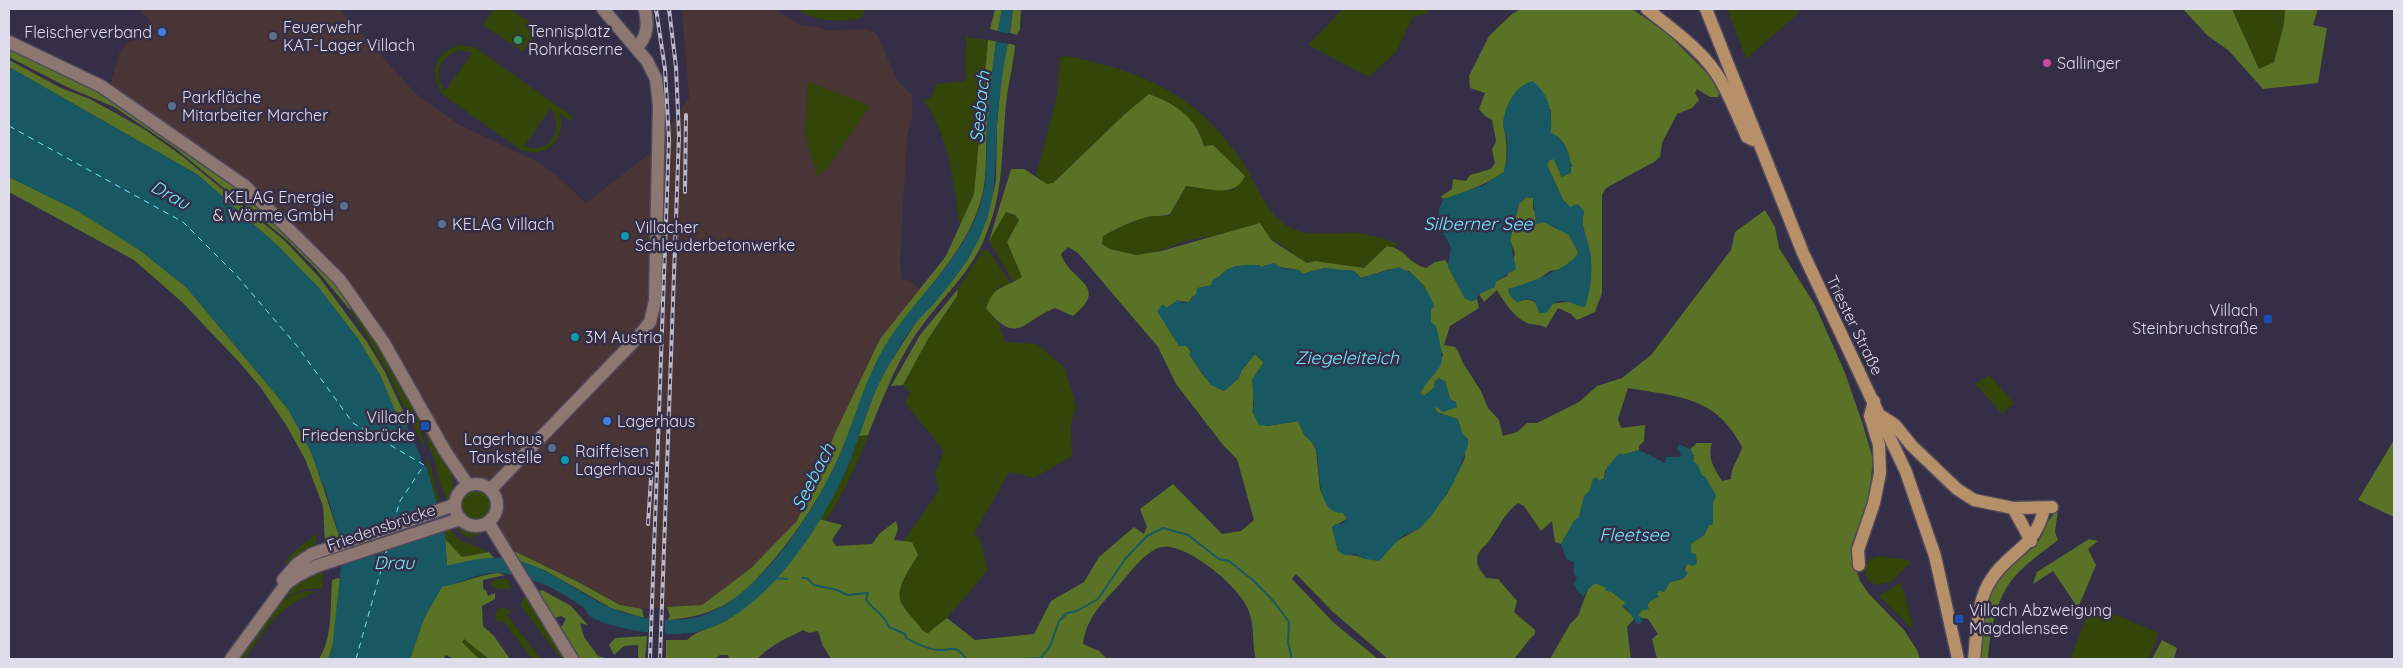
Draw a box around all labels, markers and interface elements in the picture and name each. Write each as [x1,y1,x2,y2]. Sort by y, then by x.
place label: Feuerwehr KAT-Lager Villach [283,17,415,55]
place label: Tennisplatz Rohrkaserne [528,21,623,59]
place label: Fleischerverband [24,22,152,42]
marker: Fleischerverband [156,26,168,38]
marker: Feuerwehr KAT-Lager Villach [267,30,279,42]
marker: Tennisplatz Rohrkaserne [512,34,524,46]
place label: Sallinger [2057,53,2121,73]
marker: Sallinger [2041,57,2053,69]
water label: Seebach [964,69,995,144]
place label: Parkfläche Mitarbeiter Marcher [182,87,328,125]
marker: Parkfläche Mitarbeiter Marcher [166,100,178,112]
water label: Drau [147,175,195,215]
place label: KELAG Energie & Wärme GmbH [213,187,334,225]
marker: KELAG Energie & Wärme GmbH [338,200,350,212]
water label: Silberner See [1424,212,1533,235]
place label: KELAG Villach [452,214,555,234]
place label: Villacher Schleuderbetonwerke [635,217,795,255]
marker: KELAG Villach [436,218,448,230]
marker: Villacher Schleuderbetonwerke [619,230,631,242]
street label: Triester Straße [1822,272,1888,378]
place label: Villach Steinbruchstraße [2132,300,2258,338]
marker: Villach Steinbruchstraße [2262,313,2274,325]
place label: 3M Austria [585,327,663,347]
marker: 3M Austria [569,331,581,343]
water label: Ziegeleiteich [1295,346,1400,369]
place label: Villach Friedensbrücke [301,407,415,445]
place label: Lagerhaus [617,411,695,431]
marker: Lagerhaus [601,415,613,427]
marker: Villach Friedensbrücke [419,420,431,432]
place label: Lagerhaus Tankstelle [464,429,542,467]
water label: Seebach [786,439,839,514]
place label: Raiffeisen Lagerhaus [575,441,653,479]
marker: Lagerhaus Tankstelle [546,442,558,454]
marker: Raiffeisen Lagerhaus [559,454,571,466]
street label: Friedensbrücke [324,499,438,555]
water label: Fleetsee [1599,523,1670,546]
water label: Drau [374,551,416,574]
place label: Villach Abzweigung Magdalensee [1969,600,2112,638]
marker: Villach Abzweigung Magdalensee [1953,613,1965,625]

